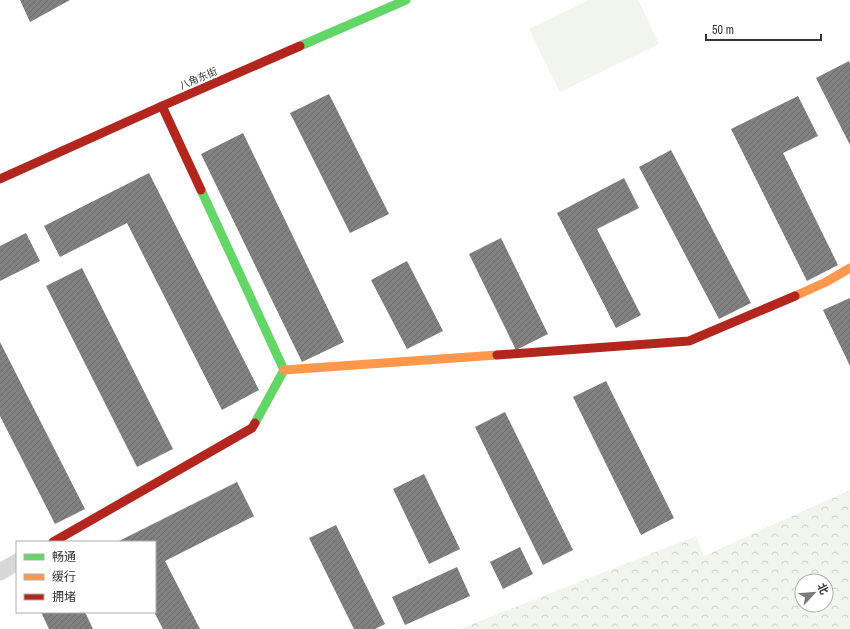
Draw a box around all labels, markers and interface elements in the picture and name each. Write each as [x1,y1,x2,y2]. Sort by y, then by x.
scale bar [706,16,821,42]
text: 50 m [712,22,734,38]
street label: 八角东街 [177,65,219,92]
legend [16,541,156,613]
text: 畅通 [52,549,76,565]
text: 缓行 [52,569,76,585]
north arrow [794,573,834,613]
text: 北 [814,581,832,597]
text: 拥堵 [52,589,76,605]

